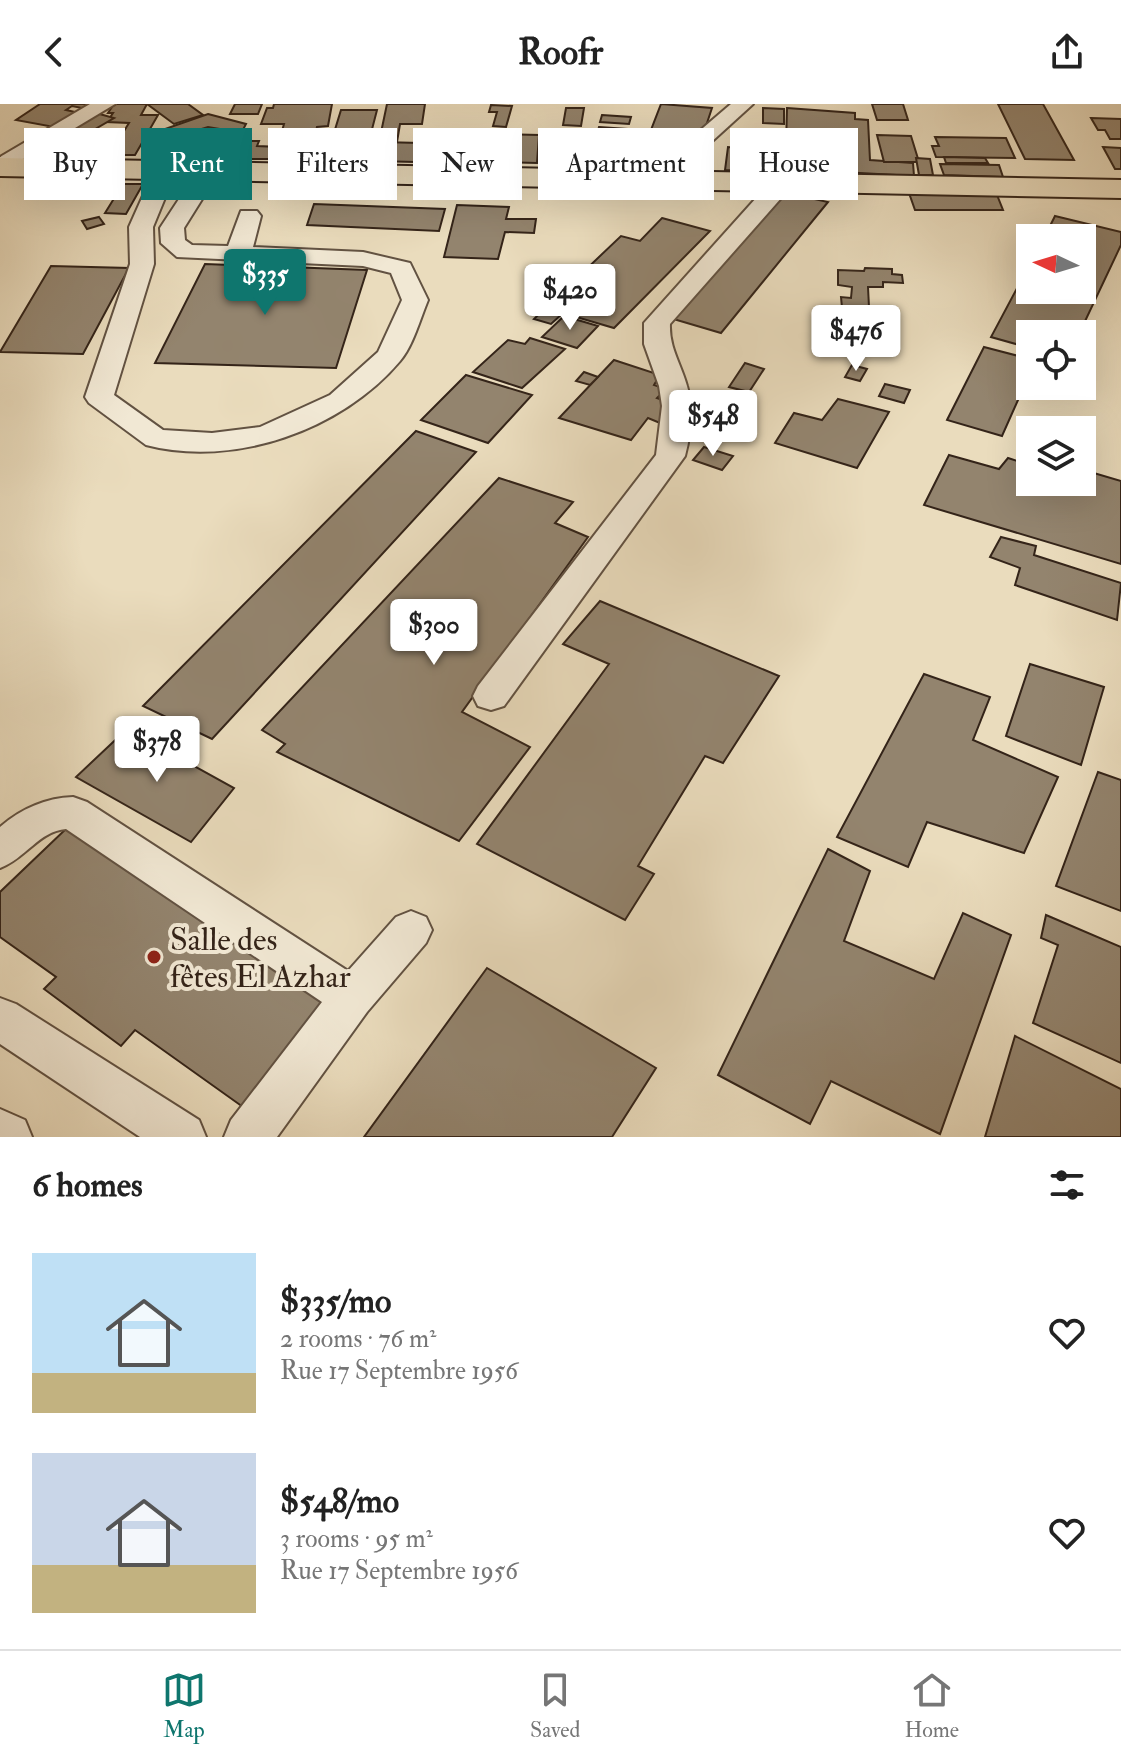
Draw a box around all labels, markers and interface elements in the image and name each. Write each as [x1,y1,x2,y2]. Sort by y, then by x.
icon: back [32,30,76,74]
text: Roofr [518,30,603,75]
icon: share [1045,30,1089,74]
chip: Buy [24,128,125,200]
chip: Rent [141,128,252,200]
chip: Filters [268,128,397,200]
chip: New [413,128,522,200]
chip: Apartment [538,128,714,200]
chip: House [730,128,858,200]
north arrow [1016,224,1096,304]
map controls [1016,224,1096,496]
pin: $335 [218,249,312,317]
text: $335 [242,259,288,291]
pin: $420 [523,264,617,332]
text: $420 [542,274,598,306]
pin: $476 [809,305,903,373]
text: $476 [829,315,883,347]
button: locate [1016,320,1096,400]
pin: $548 [666,390,760,458]
text: $548 [687,400,739,432]
button: layers [1016,416,1096,496]
pin: $300 [387,599,481,667]
text: $300 [408,609,460,641]
pin: $378 [110,716,204,784]
text: $378 [133,726,181,758]
place label: Salle des fêtes El Azhar [170,920,351,997]
marker: Salle des fêtes El Azhar [145,948,163,966]
icon: filters [1045,1163,1089,1207]
text: 6 homes [32,1164,143,1207]
text: $335/mo [280,1280,391,1323]
icon: home [96,1285,192,1381]
icon: heart [1045,1311,1089,1355]
text: 2 rooms · 76 m² [280,1323,436,1355]
text: Rue 17 Septembre 1956 [280,1355,518,1387]
text: $548/mo [280,1480,399,1523]
icon: home [96,1485,192,1581]
icon: heart [1045,1511,1089,1555]
text: 3 rooms · 95 m² [280,1523,433,1555]
text: Rue 17 Septembre 1956 [280,1555,518,1587]
tab: Map [162,1668,206,1744]
tab: Saved [530,1668,580,1744]
tab: Home [904,1668,959,1744]

